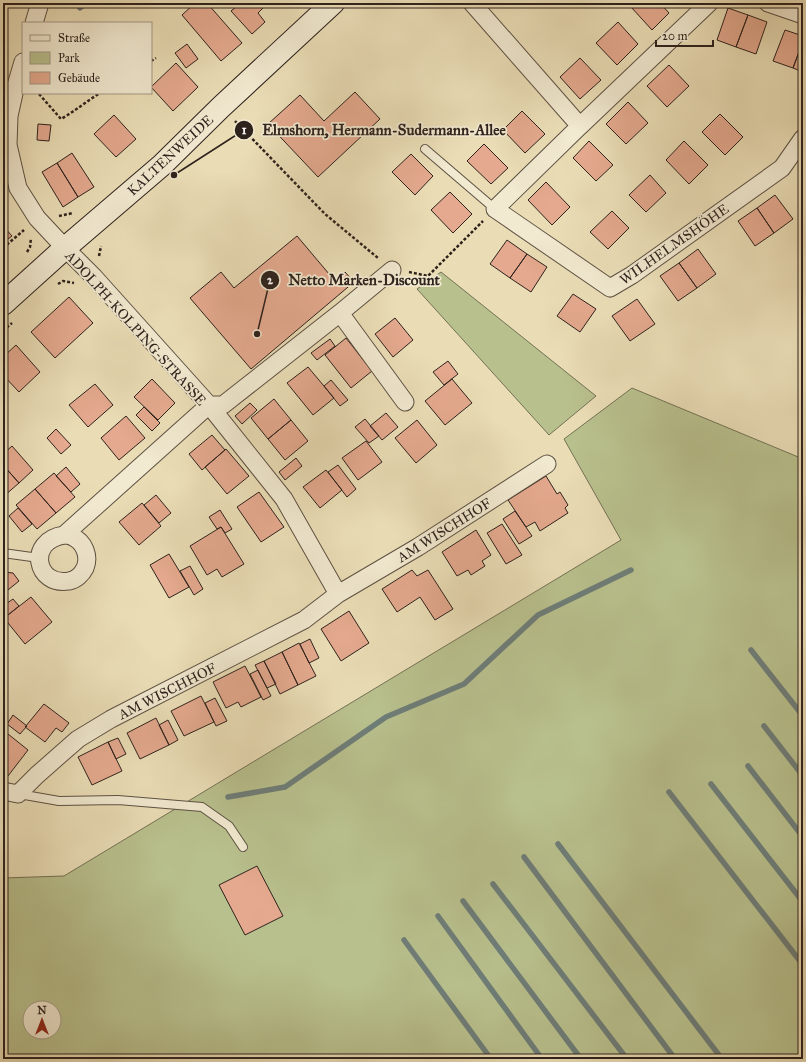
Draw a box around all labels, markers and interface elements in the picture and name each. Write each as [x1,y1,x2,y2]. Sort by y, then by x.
legend [22,22,152,94]
scale bar [656,22,713,48]
text: 20 m [662,29,688,43]
text: Straße [58,31,90,45]
text: Park [58,51,80,65]
text: Gebäude [58,71,100,85]
street label: KALTENWEIDE [124,111,217,199]
callout: Elmshorn, Hermann-Sudermann-Allee [234,116,514,143]
text: Elmshorn, Hermann-Sudermann-Allee [262,121,507,139]
text: 1 [242,123,247,137]
street label: WILHELMSHÖHE [615,199,732,288]
street label: ADOLPH-KOLPING-STRASSE [61,247,210,409]
callout: Netto Marken-Discount [260,267,448,294]
text: Netto Marken-Discount [288,271,441,289]
text: 2 [267,273,274,287]
street label: AM WISCHHOF [393,495,494,567]
street label: AM WISCHHOF [115,659,219,724]
north arrow [22,1000,62,1040]
text: N [37,1004,47,1017]

